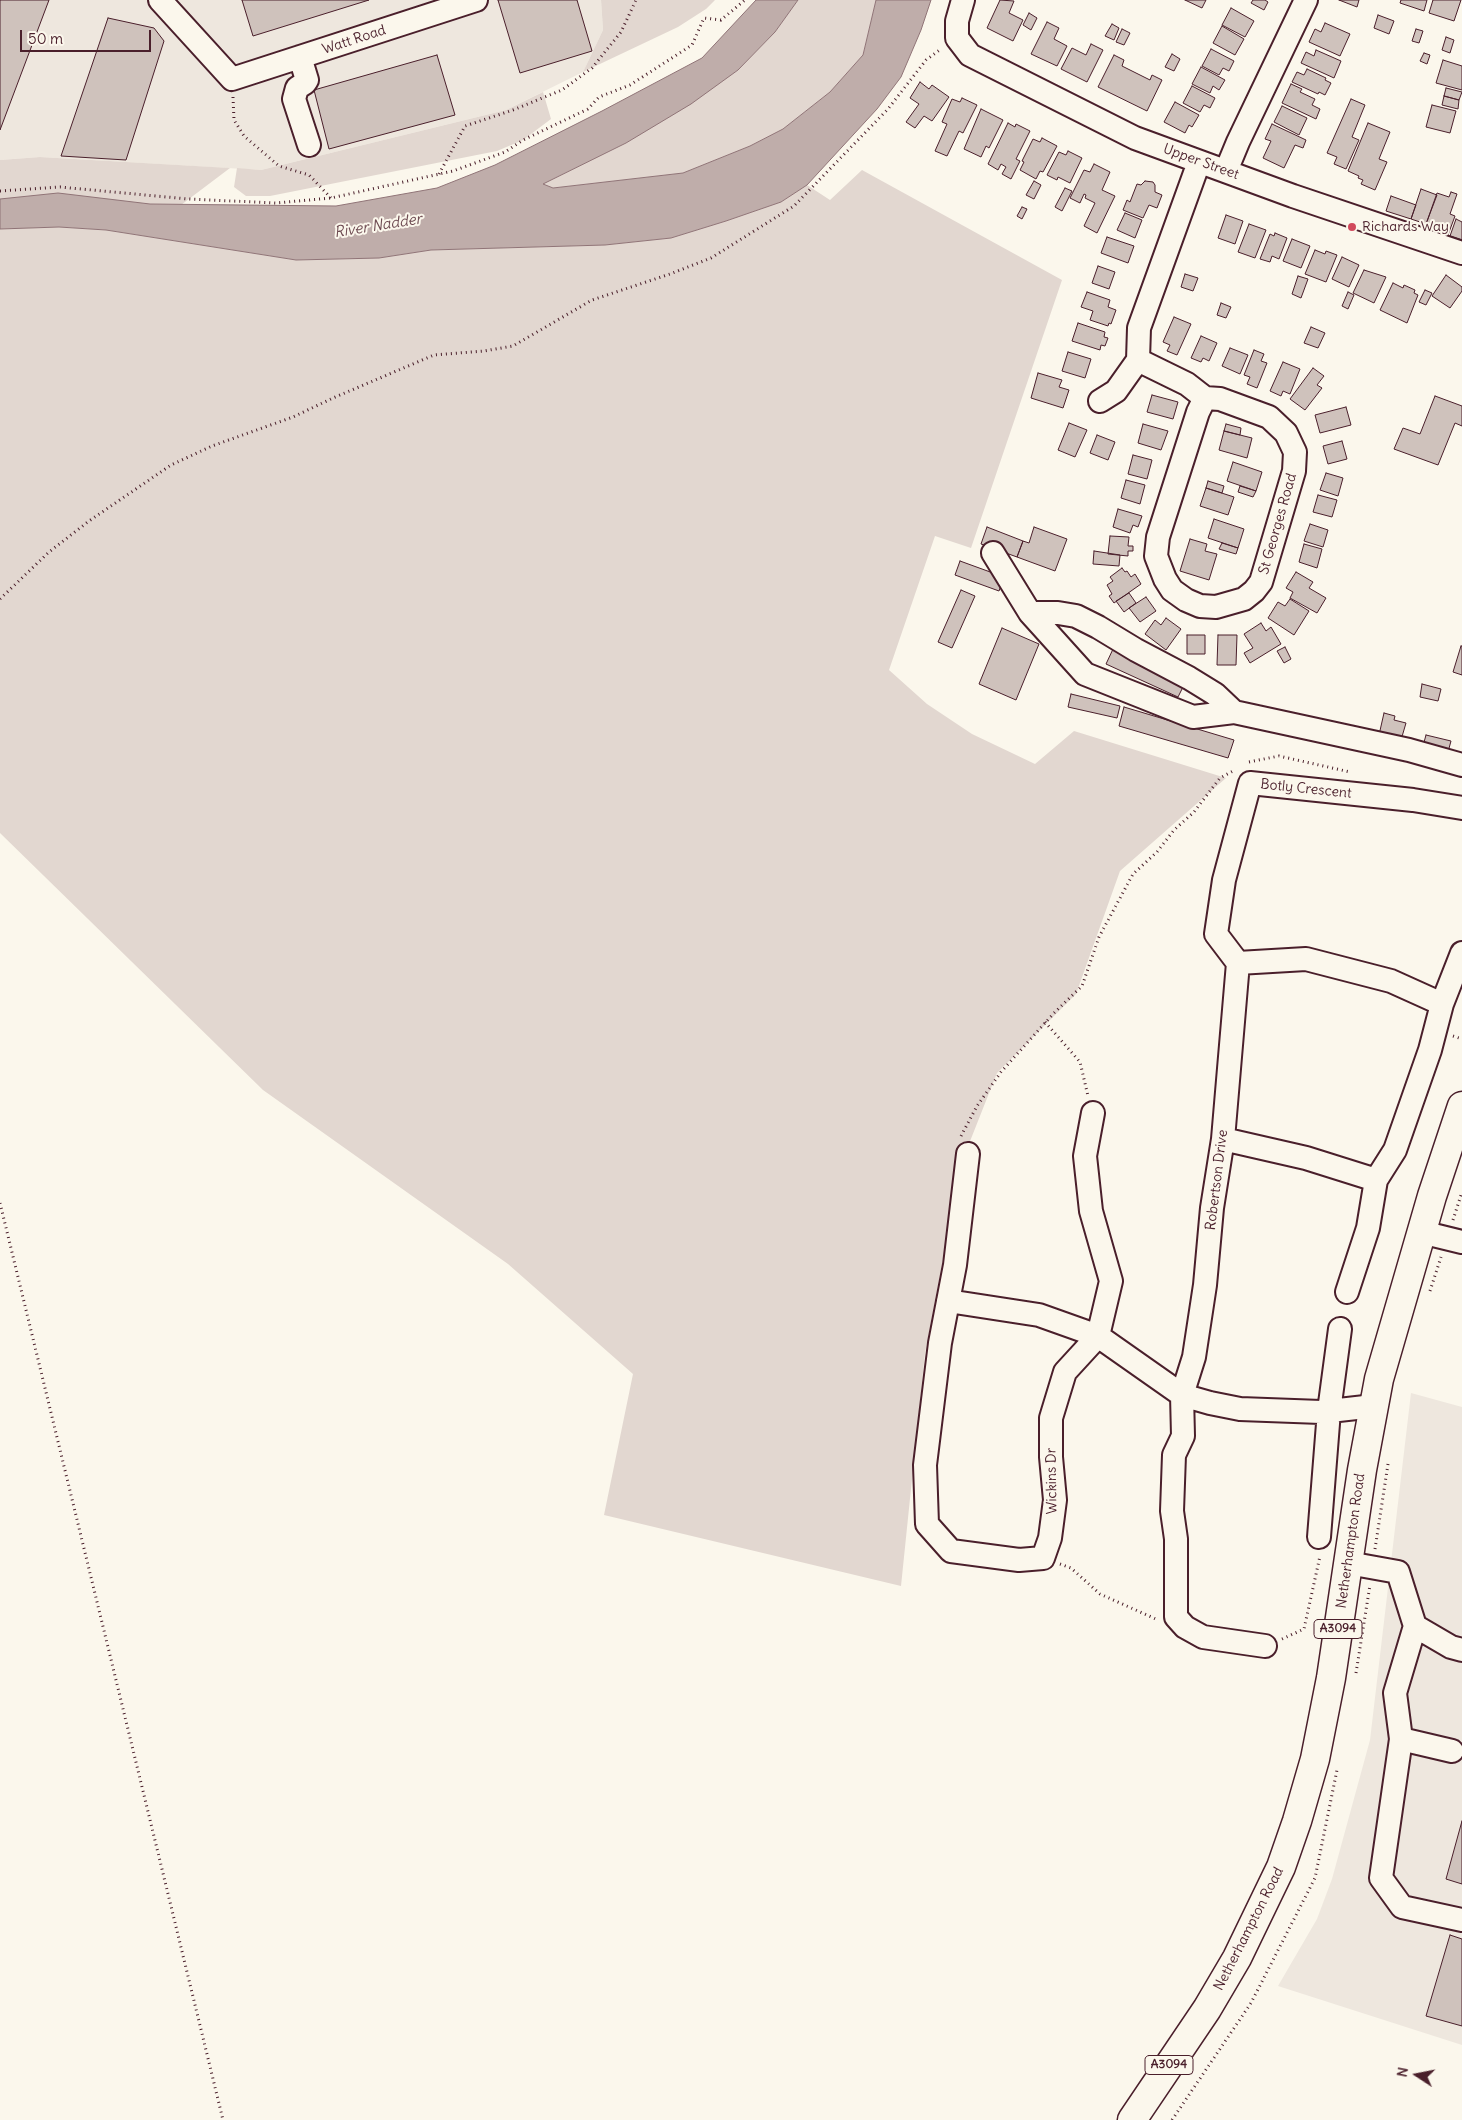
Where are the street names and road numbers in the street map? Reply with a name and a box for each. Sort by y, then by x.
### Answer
street label: Watt Road [320,22,388,58]
street label: Upper Street [1161,141,1241,183]
street label: St Georges Road [1256,471,1300,577]
street label: Botly Crescent [1260,776,1352,802]
street label: Robertson Drive [1202,1129,1232,1231]
street label: Wickins Dr [1043,1448,1061,1514]
street label: Netherhampton Road [1333,1472,1369,1610]
road number: A3094 [1314,1620,1362,1638]
street label: Netherhampton Road [1211,1864,1287,1994]
road number: A3094 [1145,2056,1193,2074]

